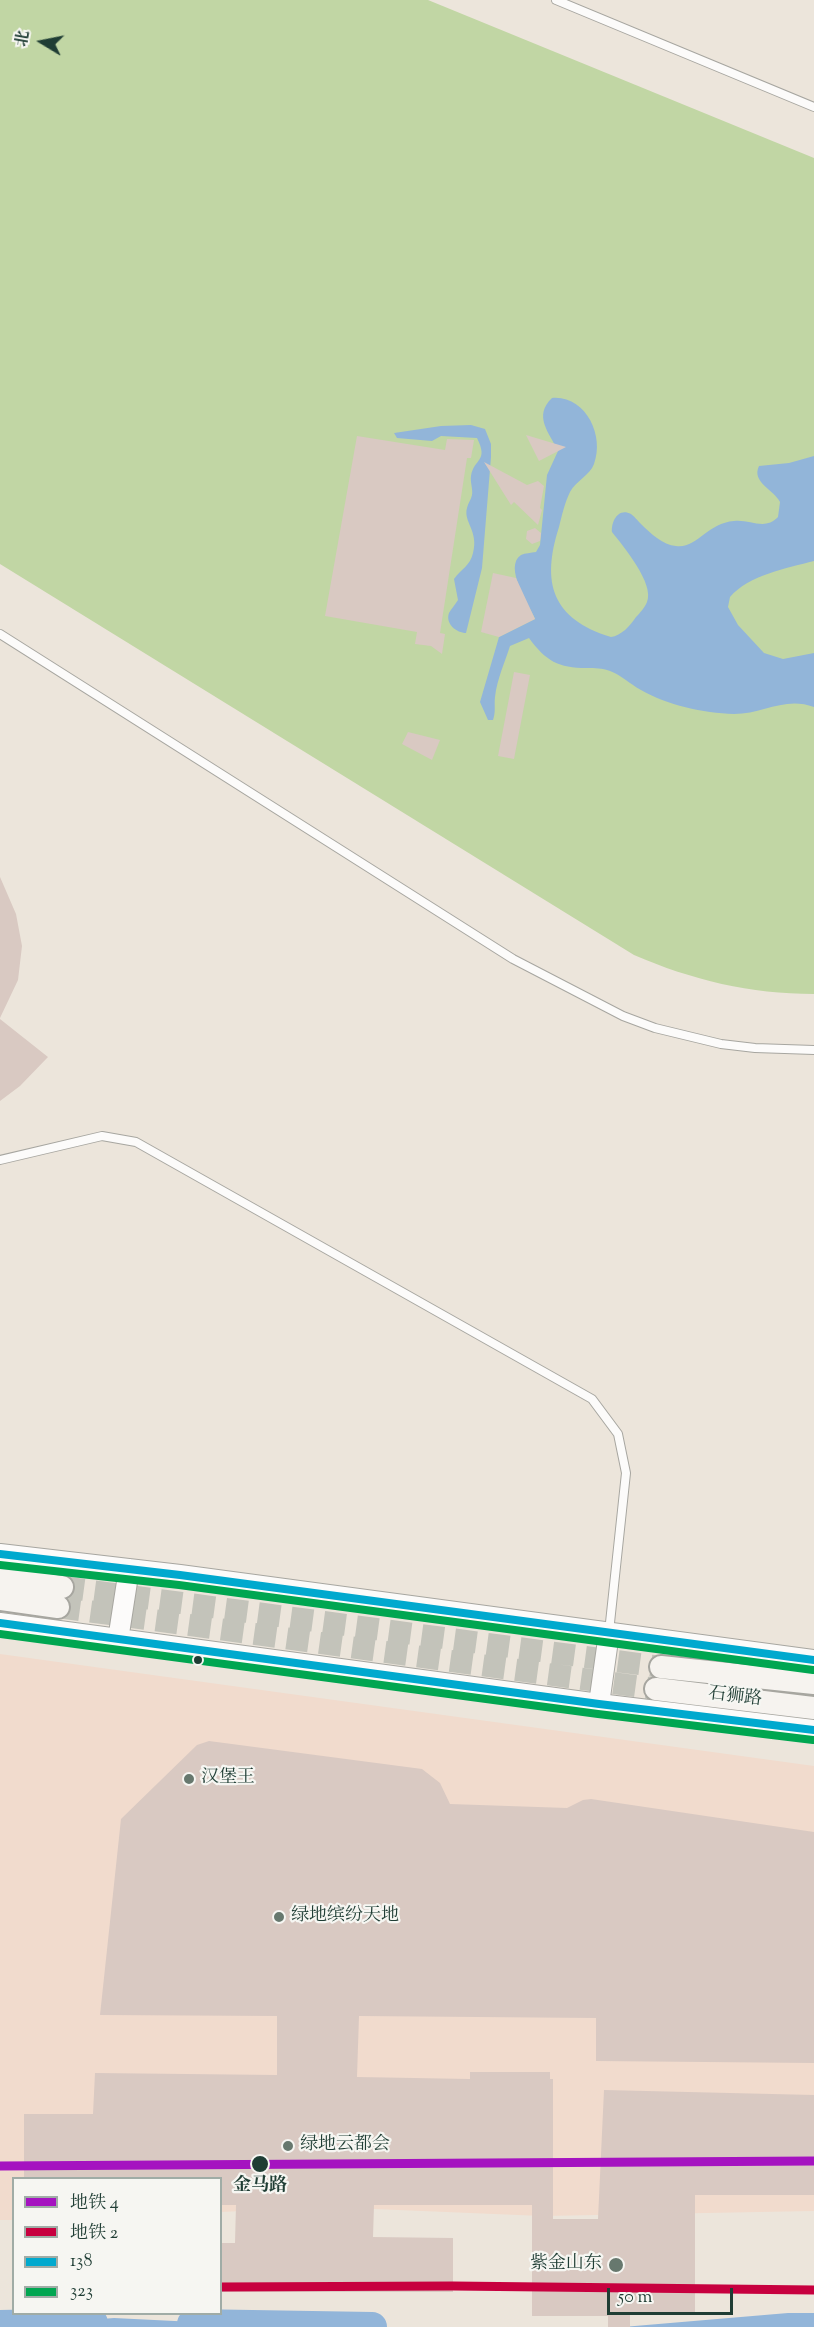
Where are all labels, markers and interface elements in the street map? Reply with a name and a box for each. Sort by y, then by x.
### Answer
north arrow [12,12,72,72]
text: 北 [11,29,36,49]
unlabelled marker [192,1654,204,1666]
street label: 石狮路 [707,1684,763,1712]
place label: 汉堡王 [201,1768,255,1790]
marker: 汉堡王 [182,1772,196,1786]
place label: 绿地缤纷天地 [291,1906,399,1928]
marker: 绿地缤纷天地 [272,1910,286,1924]
place label: 绿地云都会 [300,2135,390,2157]
marker: 绿地云都会 [281,2139,295,2153]
marker: 金马路 [250,2154,270,2174]
place label: 金马路 [233,2176,287,2198]
legend [12,2177,222,2315]
text: 地铁 4 [70,2191,119,2217]
text: 地铁 2 [70,2221,118,2247]
text: 138 [70,2249,92,2275]
place label: 紫金山东 [530,2254,602,2276]
marker: 紫金山东 [607,2256,625,2274]
scale bar [610,2276,736,2314]
text: 323 [70,2279,93,2305]
text: 50 m [618,2285,652,2311]

